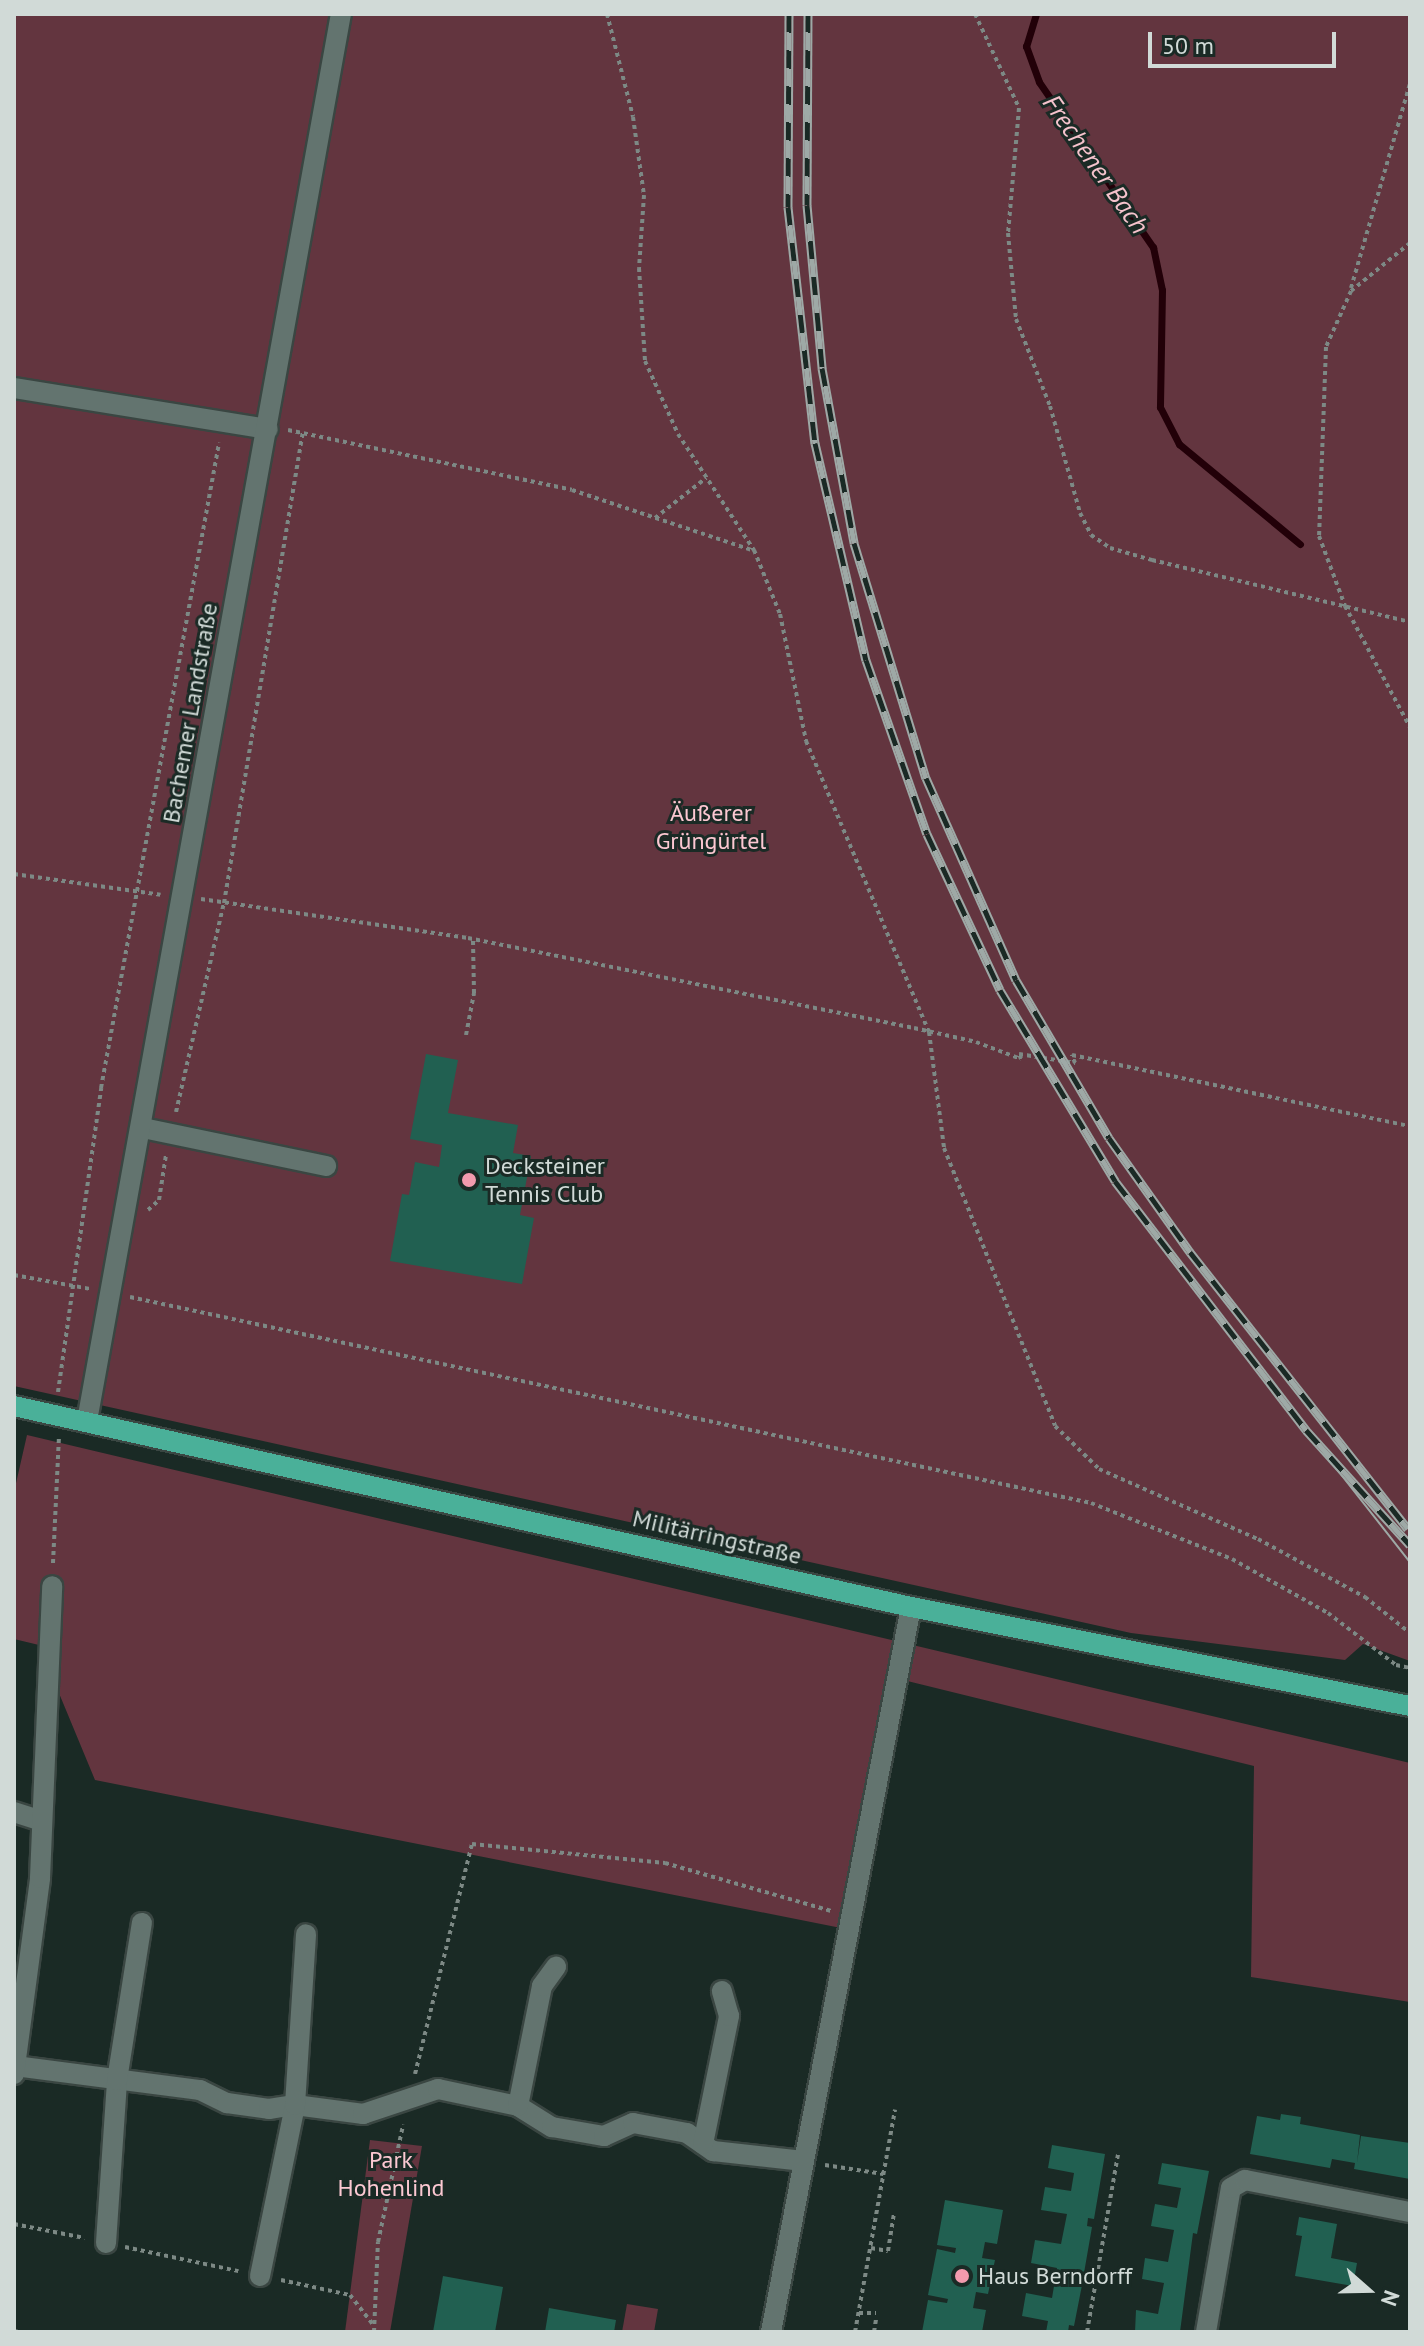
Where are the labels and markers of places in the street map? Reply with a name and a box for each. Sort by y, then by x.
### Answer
place label: Decksteiner Tennis Club [485,1152,605,1208]
marker: Decksteiner Tennis Club [460,1171,478,1189]
place label: Haus Berndorff [978,2262,1132,2290]
marker: Haus Berndorff [953,2267,971,2285]

